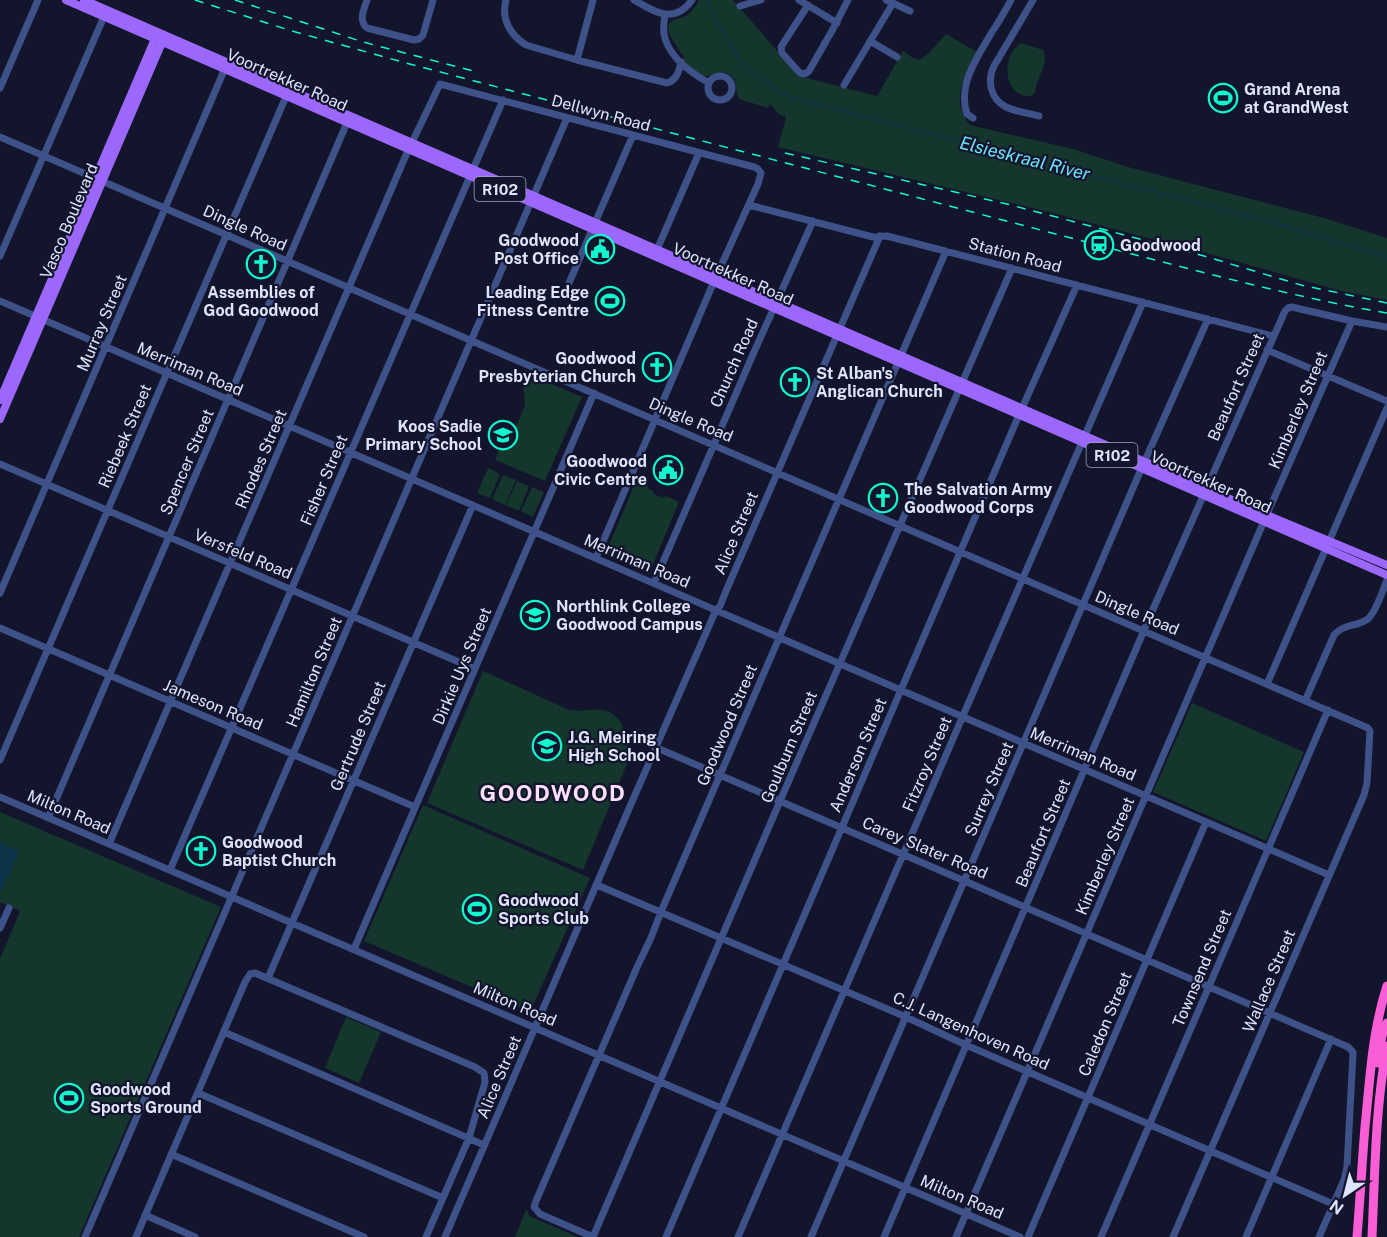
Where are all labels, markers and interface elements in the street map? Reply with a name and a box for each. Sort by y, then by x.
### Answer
street label: Voortrekker Road [224,45,350,115]
place label: Grand Arena at GrandWest [1244,80,1349,117]
sports icon: Grand Arena at GrandWest [1207,82,1239,114]
street label: Dellwyn Road [550,91,652,135]
water label: Elsieskraal River [958,132,1093,184]
street label: Vasco Boulevard [36,161,102,281]
road number: R102 [474,177,526,201]
street label: Dingle Road [200,201,290,255]
station icon: Goodwood [1083,229,1115,261]
place label: Goodwood Post Office [494,231,579,268]
public building icon: Goodwood Post Office [584,233,616,265]
street label: Station Road [967,233,1063,277]
place label: Goodwood [1120,236,1201,255]
street label: Voortrekker Road [670,239,796,309]
church icon: Assemblies of God Goodwood [245,248,277,280]
street label: Murray Street [73,272,131,374]
place label: Assemblies of God Goodwood [203,283,319,320]
place label: Leading Edge Fitness Centre [477,283,589,320]
sports icon: Leading Edge Fitness Centre [594,285,626,317]
street label: Church Road [706,316,762,410]
street label: Beaufort Street [1204,330,1268,444]
street label: Merriman Road [134,338,246,400]
street label: Kimberley Street [1265,348,1331,472]
place label: Goodwood Presbyterian Church [479,349,636,386]
church icon: Goodwood Presbyterian Church [641,351,673,383]
place label: St Alban's Anglican Church [816,364,943,401]
church icon: St Alban's Anglican Church [779,366,811,398]
street label: Riebeek Street [95,381,155,491]
street label: Dingle Road [646,394,736,446]
street label: Spencer Street [156,406,218,518]
street label: Rhodes Street [232,406,290,512]
place label: Koos Sadie Primary School [365,417,482,454]
school or university icon: Koos Sadie Primary School [487,419,519,451]
street label: Fisher Street [296,432,352,528]
road number: R102 [1086,443,1138,467]
street label: Voortrekker Road [1148,447,1274,517]
place label: Goodwood Civic Centre [554,452,647,489]
public building icon: Goodwood Civic Centre [652,454,684,486]
place label: The Salvation Army Goodwood Corps [904,480,1052,517]
church icon: The Salvation Army Goodwood Corps [867,482,899,514]
street label: Alice Street [710,489,762,577]
street label: Versfeld Road [191,525,295,583]
street label: Merriman Road [581,530,693,592]
street label: Dingle Road [1092,587,1182,639]
place label: Northlink College Goodwood Campus [556,597,703,634]
school or university icon: Northlink College Goodwood Campus [519,599,551,631]
street label: Dirkie Uys Street [429,605,495,727]
street label: Hamilton Street [282,614,346,730]
street label: Goodwood Street [693,661,761,789]
street label: Jameson Road [160,676,266,734]
street label: Gertrude Street [326,678,390,794]
street label: Goulburn Street [757,688,821,806]
street label: Anderson Street [825,695,891,815]
street label: Fitzroy Street [898,714,956,814]
street label: Merriman Road [1027,723,1139,785]
place label: J.G. Meiring High School [568,728,661,765]
school or university icon: J.G. Meiring High School [531,730,563,762]
street label: Surrey Street [961,739,1017,839]
street label: Beaufort Street [1012,776,1074,890]
district label: GOODWOOD [480,780,626,806]
street label: Milton Road [25,786,113,838]
street label: Kimberley Street [1072,794,1138,918]
street label: Carey Slater Road [859,813,991,883]
place label: Goodwood Baptist Church [222,833,336,870]
church icon: Goodwood Baptist Church [185,835,217,867]
place label: Goodwood Sports Club [498,891,589,928]
sports icon: Goodwood Sports Club [461,893,493,925]
street label: Townsend Street [1169,907,1235,1029]
street label: Wallace Street [1239,927,1299,1035]
street label: Caledon Street [1074,969,1136,1079]
street label: Milton Road [471,978,559,1030]
street label: C.J. Langenhoven Road [890,988,1052,1074]
street label: Alice Street [473,1033,525,1121]
place label: Goodwood Sports Ground [90,1080,202,1117]
sports icon: Goodwood Sports Ground [53,1082,85,1114]
north arrow [1315,1165,1375,1225]
street label: Milton Road [918,1171,1006,1223]
text: N [1326,1196,1347,1218]

